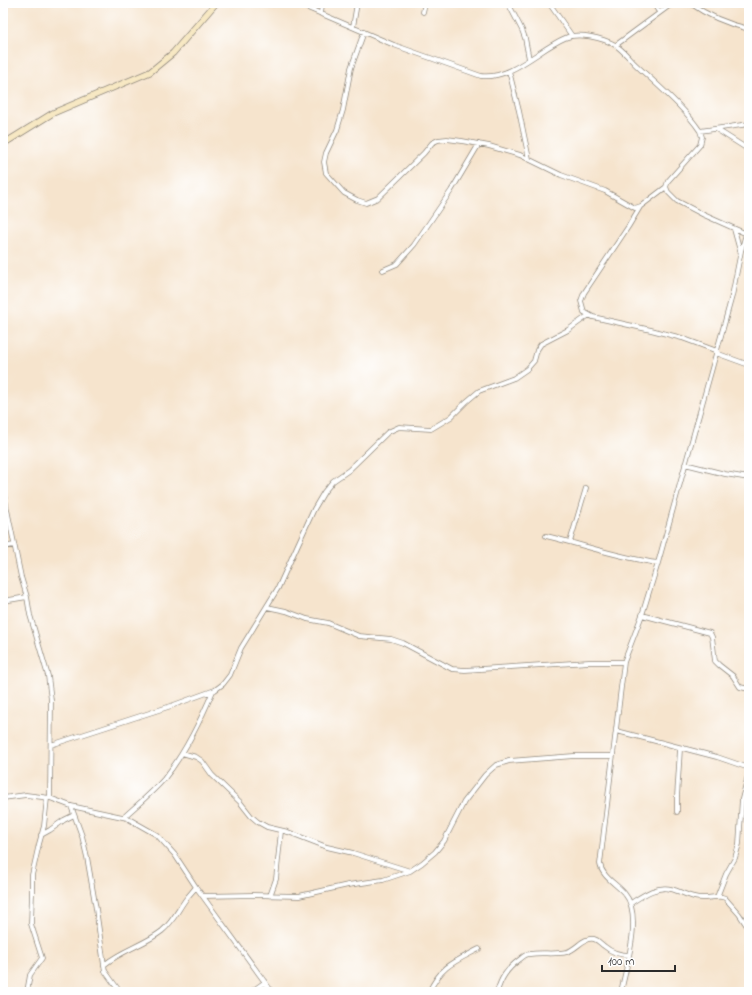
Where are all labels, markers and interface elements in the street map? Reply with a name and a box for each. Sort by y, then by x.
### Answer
scale bar [602,947,675,973]
text: 100 m [608,953,635,971]

